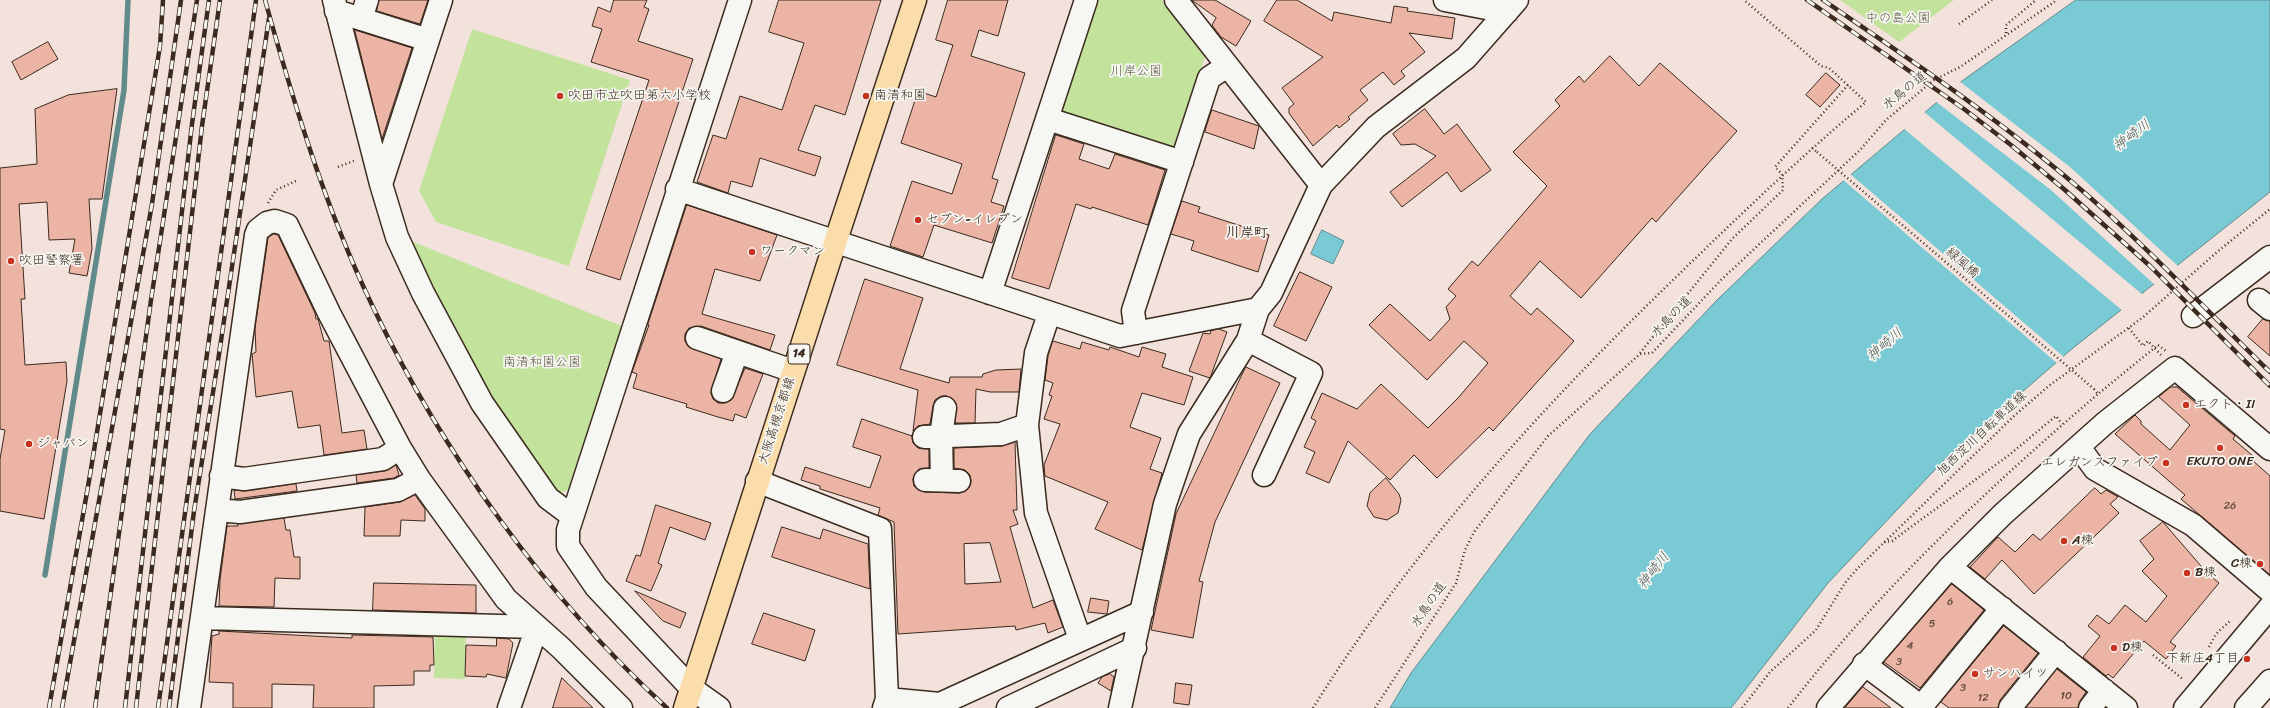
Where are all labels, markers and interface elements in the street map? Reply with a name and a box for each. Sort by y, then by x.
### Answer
park label: 中の島公園 [1866,11,1930,27]
park label: 川岸公園 [1110,64,1162,80]
street label: 水鳥の道 [1880,69,1930,113]
place label: 吹田市立吹田第六小学校 [568,88,711,104]
place label: 南清和園 [874,88,926,104]
marker: 吹田市立吹田第六小学校 [555,91,565,101]
marker: 南清和園 [861,91,871,101]
water label: 神崎川 [2110,117,2154,155]
place label: セブン-イレブン [926,212,1023,228]
marker: セブン-イレブン [913,215,923,225]
district label: 川岸町 [1226,225,1268,241]
place label: ワークマン [760,244,825,260]
street label: 緑風橋 [1942,244,1982,282]
marker: ワークマン [747,247,757,257]
place label: 吹田警察署 [19,253,84,269]
marker: 吹田警察署 [6,256,16,266]
street label: 水鳥の道 [1648,293,1696,341]
water label: 神崎川 [1864,325,1906,365]
road number: 14 [788,344,810,364]
park label: 南清和園公園 [503,355,581,371]
street label: 大阪高槻京都線 [756,375,798,467]
street label: 旭西淀川自転車道線 [1934,388,2030,480]
place label: エクト・II [2194,397,2255,413]
marker: エクト・II [2181,400,2191,410]
place label: ジャパン [37,436,89,452]
marker: ジャパン [24,439,34,449]
marker: EKUTO ONE [2215,443,2225,453]
place label: EKUTO ONE [2187,454,2253,470]
place label: エレガンスファイブ [2041,455,2158,471]
marker: エレガンスファイブ [2161,458,2171,468]
house number: 26 [2224,499,2236,513]
place label: A棟 [2072,533,2094,549]
marker: A棟 [2059,536,2069,546]
water label: 神崎川 [1634,549,1674,593]
place label: C棟 [2231,556,2252,572]
marker: C棟 [2255,559,2265,569]
place label: B棟 [2195,565,2216,581]
marker: B棟 [2182,568,2192,578]
street label: 水鳥の道 [1408,579,1450,631]
house number: 6 [1947,595,1953,609]
house number: 5 [1929,617,1935,631]
house number: 4 [1907,639,1913,653]
place label: D棟 [2122,640,2143,656]
marker: D棟 [2109,643,2119,653]
place label: 下新庄4丁目 [2166,651,2239,667]
marker: 下新庄4丁目 [2242,654,2252,664]
house number: 3 [1896,655,1902,669]
place label: サンハイツ [1983,666,2048,682]
marker: サンハイツ [1970,669,1980,679]
house number: 3 [1960,681,1966,695]
house number: 10 [2060,689,2072,703]
house number: 12 [1977,691,1989,705]

